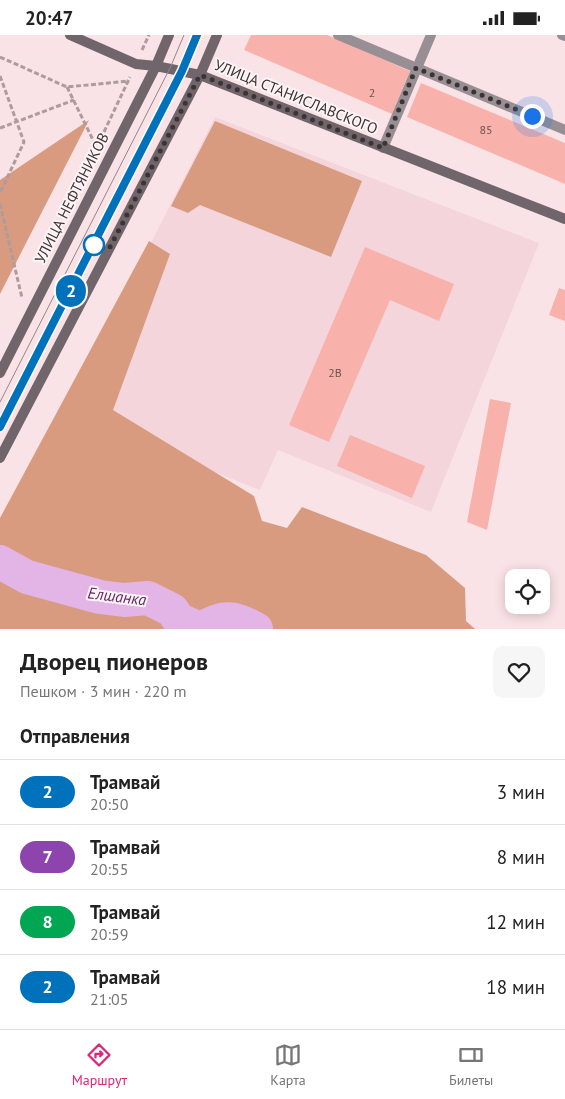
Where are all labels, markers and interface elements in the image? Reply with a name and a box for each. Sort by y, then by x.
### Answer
text: 20:47 [25,6,73,30]
street label: УЛИЦА СТАНИСЛАВСКОГО [212,55,381,138]
house number: 2 [369,85,375,100]
your location [520,104,545,129]
house number: 85 [479,122,493,137]
street label: УЛИЦА НЕФТЯНИКОВ [30,129,113,266]
unlabelled marker [83,234,105,256]
line badge: 2 [55,275,87,307]
text: 2 [66,279,76,302]
house number: 2В [328,365,342,380]
map controls [505,569,550,614]
button: locate [505,569,550,614]
water label: Елшанка [87,582,148,610]
text: Дворец пионеров [20,646,208,677]
button: heart [493,646,545,698]
text: Пешком · 3 мин · 220 m [20,681,187,701]
text: Отправления [20,724,130,748]
text: Трамвай [90,770,160,794]
text: 2 [42,780,53,803]
text: 3 мин [497,780,545,804]
text: 20:50 [90,794,128,814]
text: Трамвай [90,835,160,859]
text: 7 [42,845,53,868]
text: 8 мин [497,845,545,869]
text: 20:55 [90,859,128,879]
text: Трамвай [90,900,160,924]
text: 8 [42,910,53,933]
text: 12 мин [486,910,545,934]
text: 20:59 [90,924,128,944]
text: Трамвай [90,965,160,989]
text: 2 [42,975,53,998]
text: 18 мин [486,975,545,999]
text: 21:05 [90,989,128,1009]
tab: Маршрут [72,1041,127,1089]
tab: Карта [270,1041,306,1089]
tab: Билеты [449,1041,493,1089]

